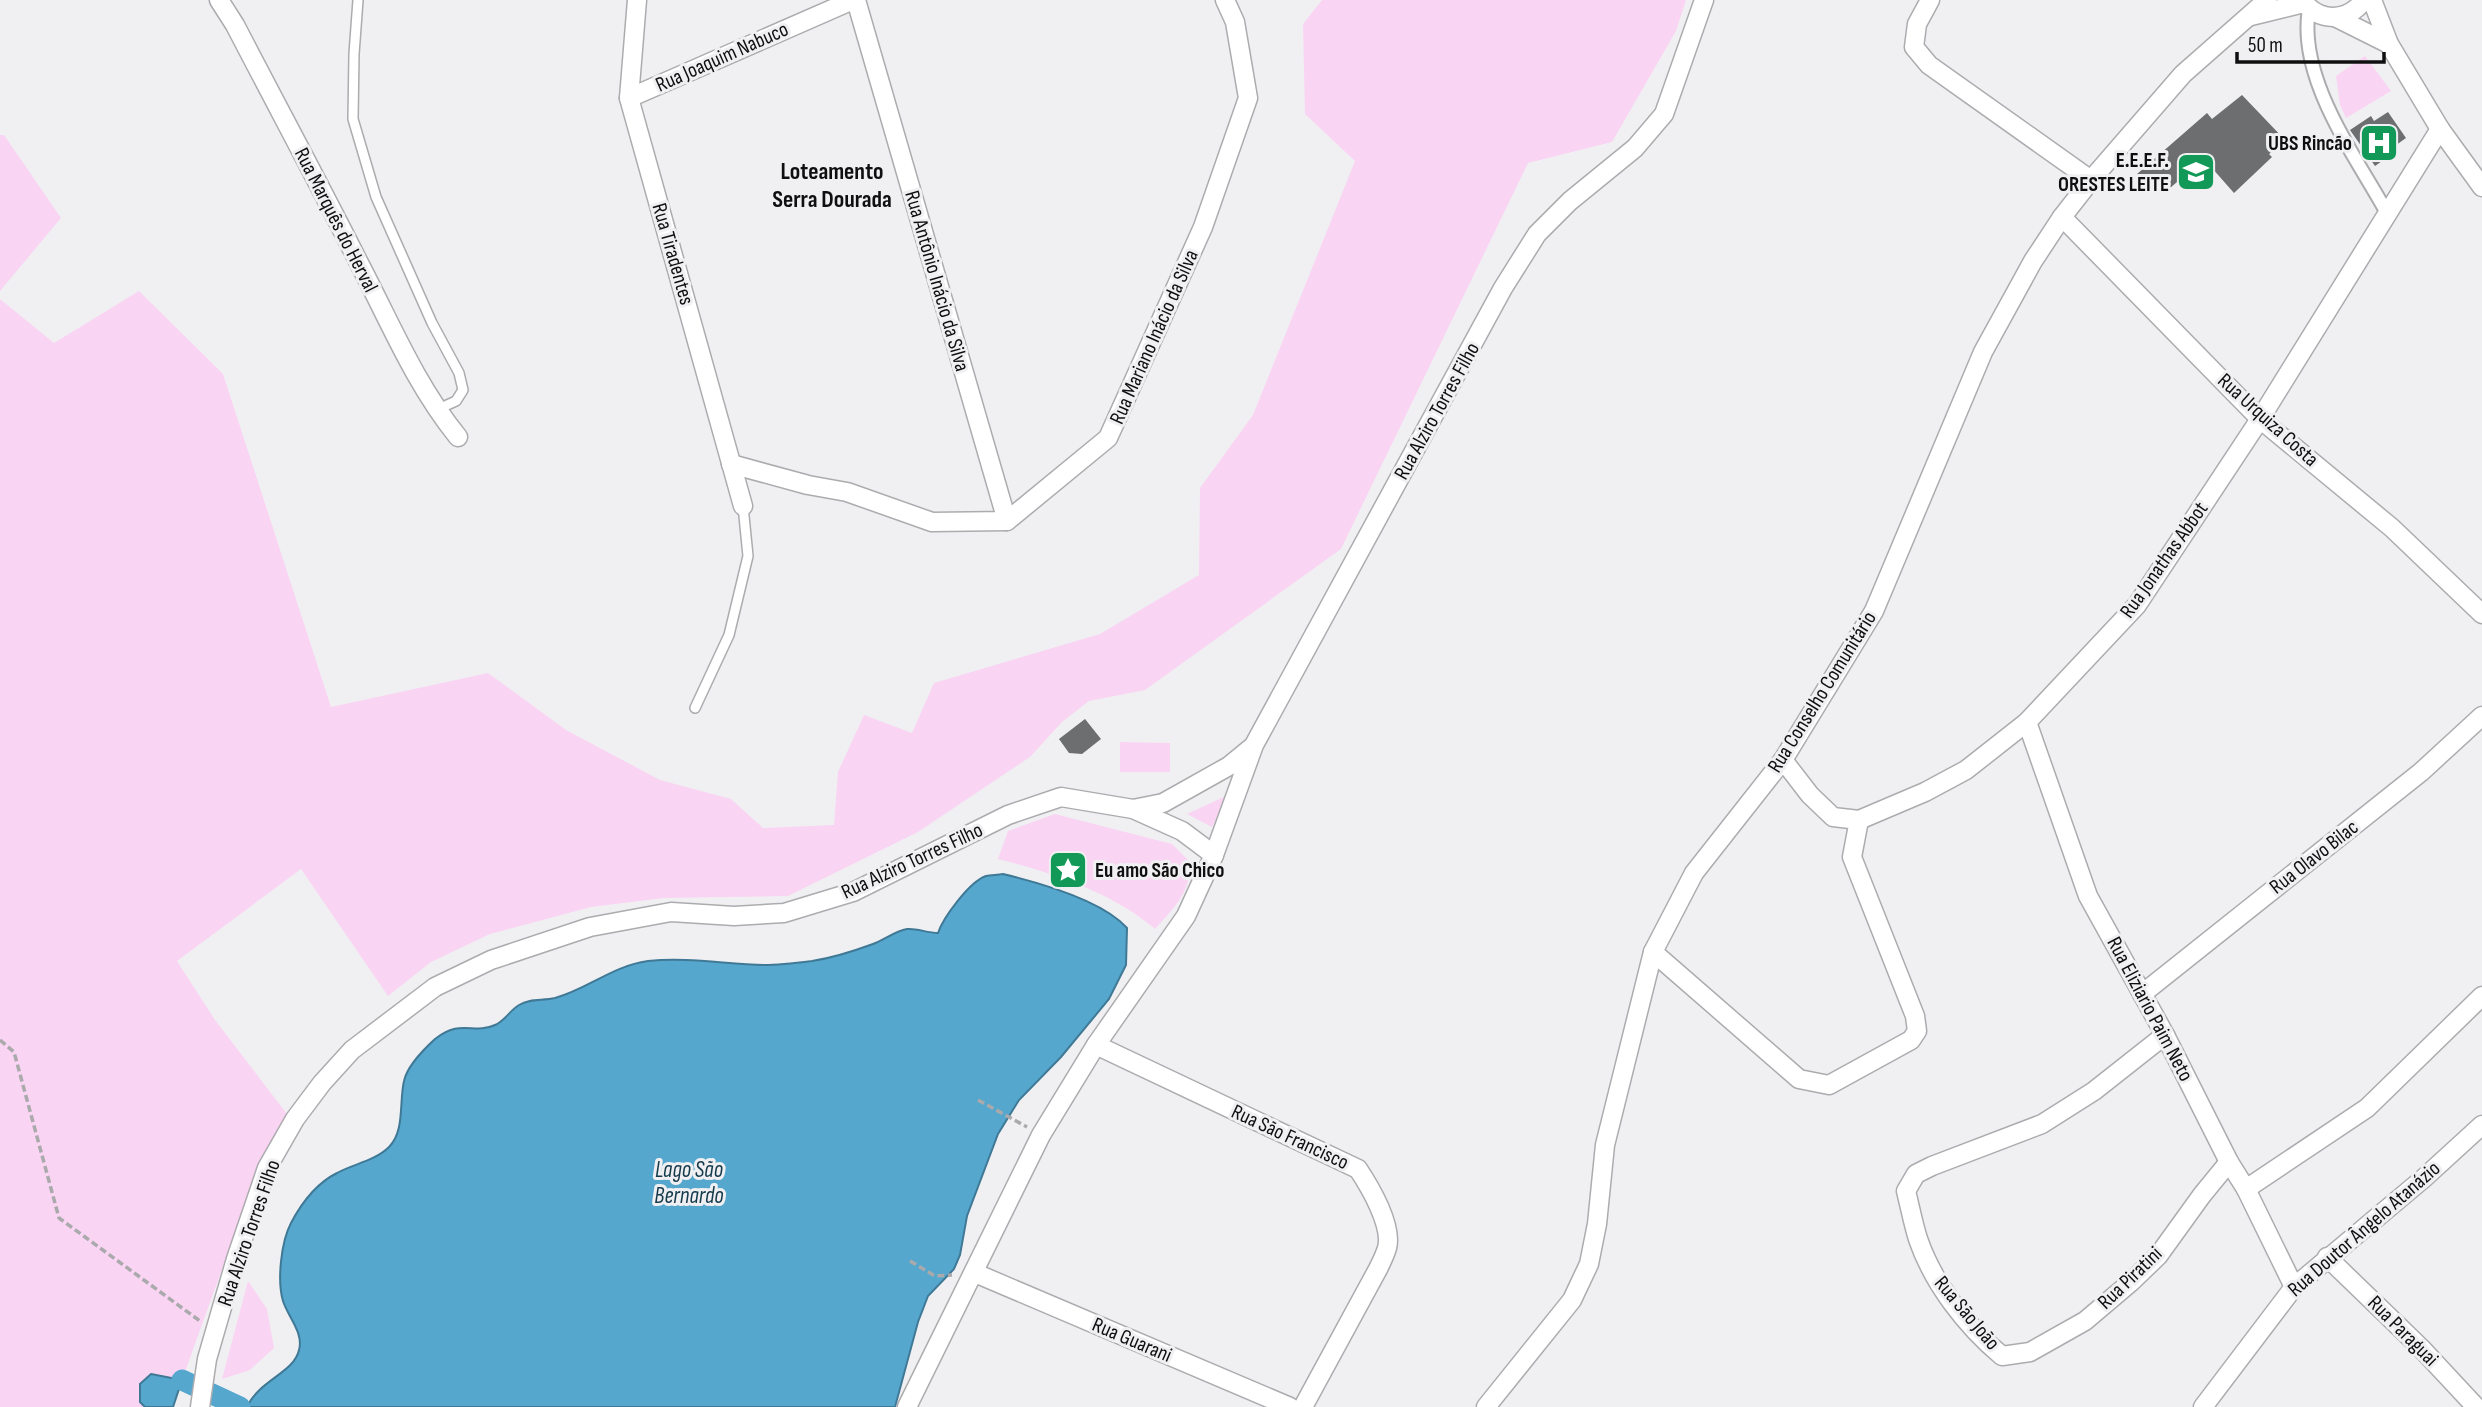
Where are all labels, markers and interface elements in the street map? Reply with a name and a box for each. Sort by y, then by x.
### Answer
street label: Rua Joaquim Nabuco [652,17,792,97]
scale bar [2237,21,2384,65]
text: 50 m [2248,33,2283,58]
hospital icon: UBS Rincão [2358,122,2400,164]
place label: UBS Rincão [2268,131,2352,156]
street label: Rua Marquês do Herval [289,144,383,296]
place label: E.E.E.F. ORESTES LEITE [2058,148,2169,197]
school or university icon: E.E.E.F. ORESTES LEITE [2175,151,2217,193]
district label: Loteamento Serra Dourada [772,157,892,214]
street label: Rua Antônio Inácio da Silva [899,188,975,374]
street label: Rua Tiradentes [647,200,699,308]
street label: Rua Mariano Inácio da Silva [1104,246,1204,428]
street label: Rua Alziro Torres Filho [1389,338,1485,484]
street label: Rua Urquiza Costa [2212,368,2324,472]
street label: Rua Jonathas Abbot [2115,497,2213,623]
street label: Rua Conselho Comunitário [1762,607,1882,777]
street label: Rua Olavo Bilac [2265,815,2363,899]
street label: Rua Alziro Torres Filho [837,817,987,905]
place icon: Eu amo São Chico [1047,849,1089,891]
place label: Eu amo São Chico [1095,858,1224,883]
street label: Rua Eliziario Paim Neto [2101,933,2199,1085]
street label: Rua São Francisco [1227,1099,1353,1175]
water label: Lago São Bernardo [654,1156,724,1210]
street label: Rua Doutor Ângelo Atanázio [2283,1156,2445,1302]
street label: Rua Alziro Torres Filho [212,1157,286,1309]
street label: Rua Piratini [2093,1241,2167,1315]
street label: Rua São João [1929,1271,2005,1355]
street label: Rua Paraguai [2363,1291,2443,1371]
street label: Rua Guarani [1088,1312,1176,1368]

